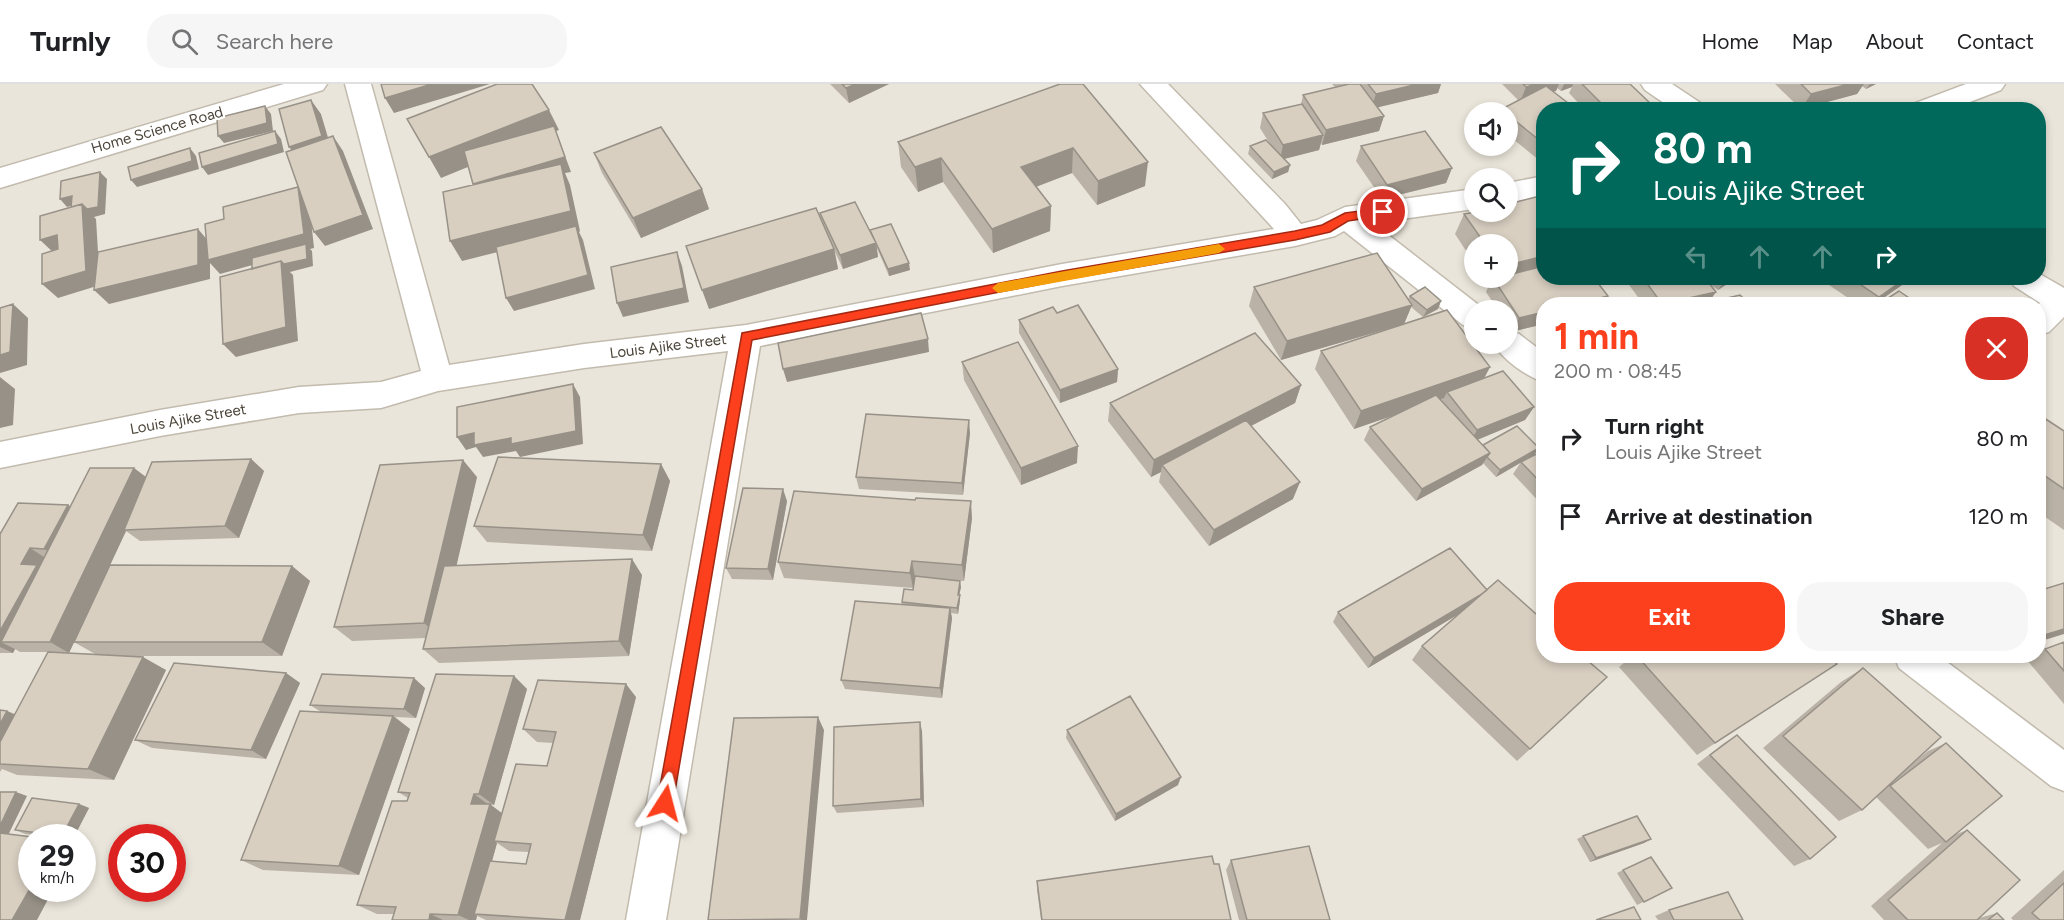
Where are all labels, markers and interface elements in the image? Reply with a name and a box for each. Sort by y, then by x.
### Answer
search box [147,14,567,68]
text: Turnly [30,24,111,58]
icon: search [168,25,201,58]
text: Search here [216,28,333,55]
text: Home [1702,29,1759,54]
text: Map [1792,29,1833,54]
text: About [1866,29,1924,54]
text: Contact [1957,29,2034,54]
map controls [1464,102,1518,354]
button: sound [1464,102,1518,156]
street label: Home Science Road [89,103,225,157]
text: 80 m [1653,123,1753,174]
icon: right [1554,126,1632,204]
button: search [1464,168,1518,222]
text: Louis Ajike Street [1653,174,1865,207]
pin [1357,186,1408,237]
icon: arrive [1366,195,1399,228]
button: + [1464,234,1518,288]
icon: left [1680,240,1713,273]
icon: ahead [1743,240,1776,273]
icon: ahead [1806,240,1839,273]
icon: right [1869,240,1902,273]
button: − [1464,300,1518,354]
text: 1 min [1554,315,1639,358]
button: close [1965,317,2028,380]
street label: Louis Ajike Street [608,330,728,362]
text: 200 m · 08:45 [1554,359,1682,383]
street label: Louis Ajike Street [128,400,248,438]
text: Turn right [1605,413,1704,440]
icon: right [1554,422,1587,455]
text: 80 m [1976,425,2028,452]
text: Louis Ajike Street [1605,440,1762,464]
icon: arrive [1554,500,1587,533]
text: Arrive at destination [1605,503,1813,530]
text: 120 m [1968,503,2028,530]
button: Exit [1554,582,1785,651]
button: Share [1797,582,2028,651]
position arrow [633,771,697,835]
speed limit sign: 30 [108,824,186,902]
text: 29 [40,837,74,874]
text: km/h [40,869,74,887]

